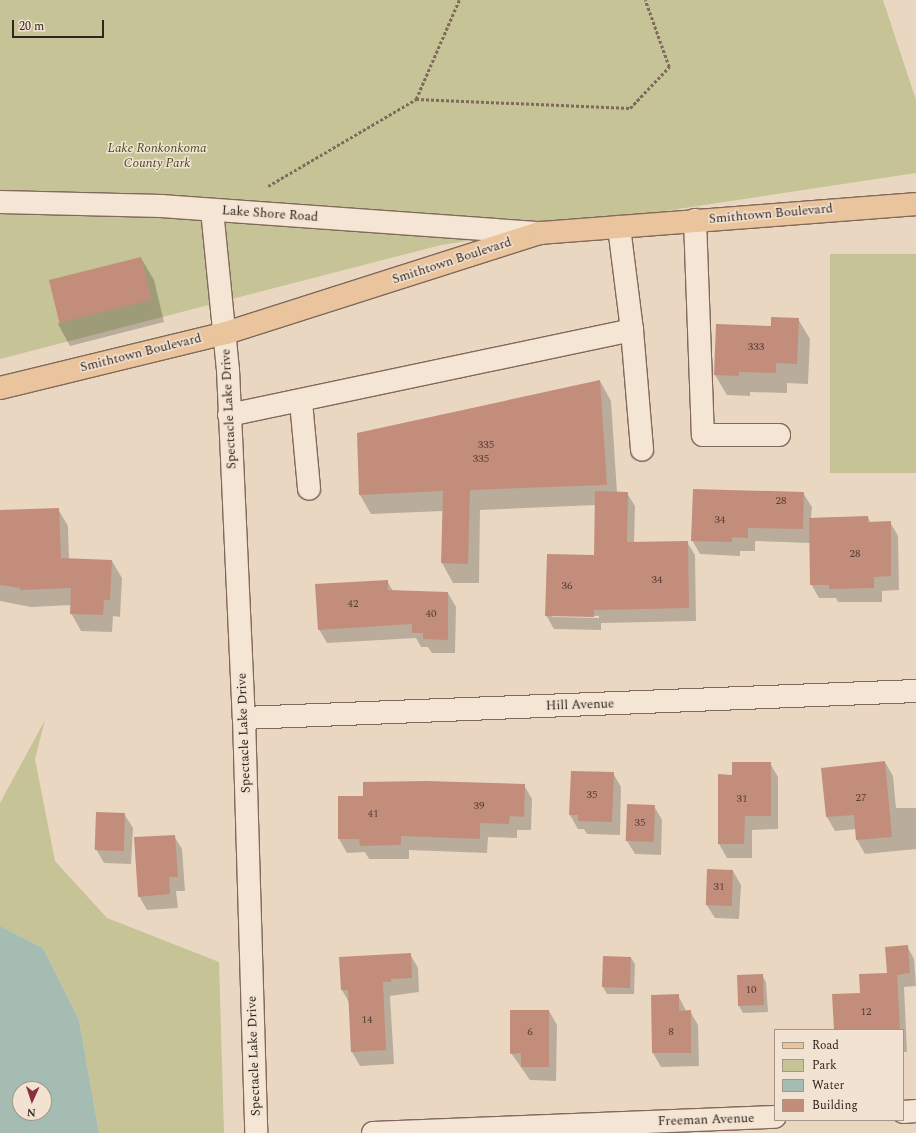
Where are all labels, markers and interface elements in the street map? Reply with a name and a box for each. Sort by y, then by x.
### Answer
scale bar [14,12,106,38]
text: 20 m [19,17,44,36]
park label: Lake Ronkonkoma County Park [107,141,207,172]
street label: Smithtown Boulevard [708,201,834,227]
street label: Lake Shore Road [221,203,319,225]
street label: Smithtown Boulevard [390,234,514,288]
street label: Smithtown Boulevard [79,330,203,376]
house number: 333 [748,340,764,354]
street label: Spectacle Lake Drive [218,349,240,469]
house number: 335 [478,438,494,452]
house number: 335 [473,452,489,466]
house number: 28 [776,494,786,508]
house number: 34 [715,513,725,527]
house number: 28 [850,547,860,561]
house number: 34 [652,573,662,587]
house number: 36 [562,579,572,593]
house number: 42 [348,597,358,611]
house number: 40 [426,607,436,621]
street label: Spectacle Lake Drive [234,673,254,793]
street label: Hill Avenue [546,696,614,714]
house number: 35 [587,788,597,802]
house number: 27 [856,791,866,805]
house number: 31 [737,792,747,806]
house number: 39 [474,799,484,813]
house number: 41 [368,807,378,821]
house number: 35 [635,816,645,830]
house number: 31 [714,880,724,894]
house number: 10 [746,983,756,997]
street label: Spectacle Lake Drive [244,996,264,1116]
house number: 12 [861,1005,871,1019]
house number: 14 [362,1013,372,1027]
house number: 6 [527,1025,533,1039]
house number: 8 [668,1025,674,1039]
legend [774,1029,904,1121]
text: Road [812,1036,839,1055]
text: Park [812,1056,837,1075]
text: Water [812,1076,844,1095]
north arrow [12,1081,52,1121]
text: Building [812,1096,858,1115]
text: N [26,1104,36,1121]
street label: Freeman Avenue [657,1111,755,1129]

